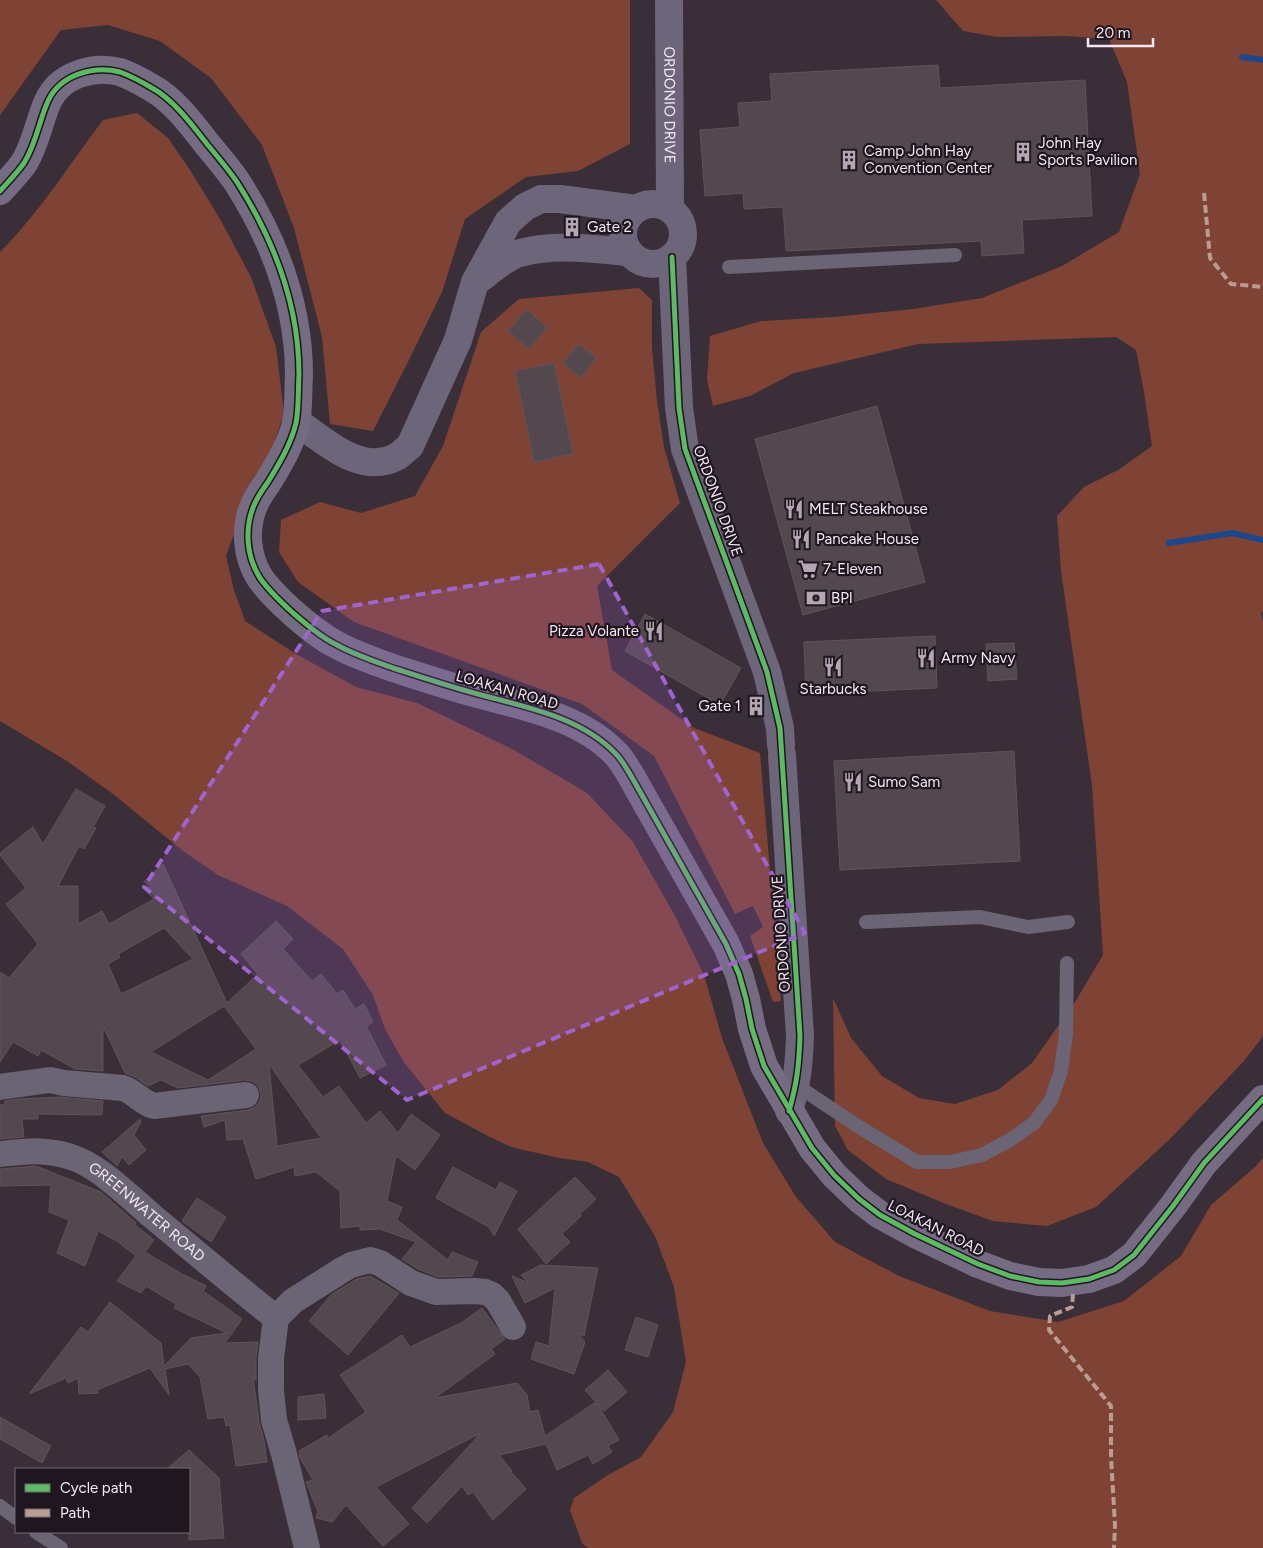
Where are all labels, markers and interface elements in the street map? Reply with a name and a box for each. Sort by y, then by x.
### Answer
scale bar [1088,15,1153,47]
text: 20 m [1096,24,1130,42]
street label: ORDONIO DRIVE [660,46,679,164]
place label: John Hay Sports Pavilion [1038,134,1137,169]
building icon: John Hay Sports Pavilion [1012,141,1034,163]
place label: Camp John Hay Convention Center [864,142,992,177]
building icon: Camp John Hay Convention Center [838,149,860,171]
building icon: Gate 2 [561,216,583,238]
place label: Gate 2 [587,218,632,236]
street label: ORDONIO DRIVE [690,443,746,559]
restaurant icon: MELT Steakhouse [783,498,805,520]
place label: MELT Steakhouse [809,500,928,518]
restaurant icon: Pancake House [790,528,812,550]
place label: Pancake House [816,530,919,548]
supermarket icon: 7-Eleven [797,558,819,580]
place label: 7-Eleven [823,560,882,578]
bank icon: BPI [805,587,827,609]
place label: BPI [831,589,853,607]
restaurant icon: Pizza Volante [643,620,665,642]
place label: Pizza Volante [549,622,639,640]
restaurant icon: Army Navy [915,647,937,669]
place label: Army Navy [941,649,1015,667]
restaurant icon: Starbucks [822,656,844,678]
street label: LOAKAN ROAD [454,667,560,713]
place label: Starbucks [799,680,867,698]
building icon: Gate 1 [745,695,767,717]
place label: Gate 1 [698,697,741,715]
restaurant icon: Sumo Sam [842,771,864,793]
place label: Sumo Sam [868,773,940,791]
street label: ORDONIO DRIVE [768,875,794,993]
street label: GREENWATER ROAD [85,1158,209,1265]
street label: LOAKAN ROAD [885,1196,987,1260]
legend [15,1468,190,1533]
text: Cycle path [60,1479,132,1497]
text: Path [60,1504,90,1522]

